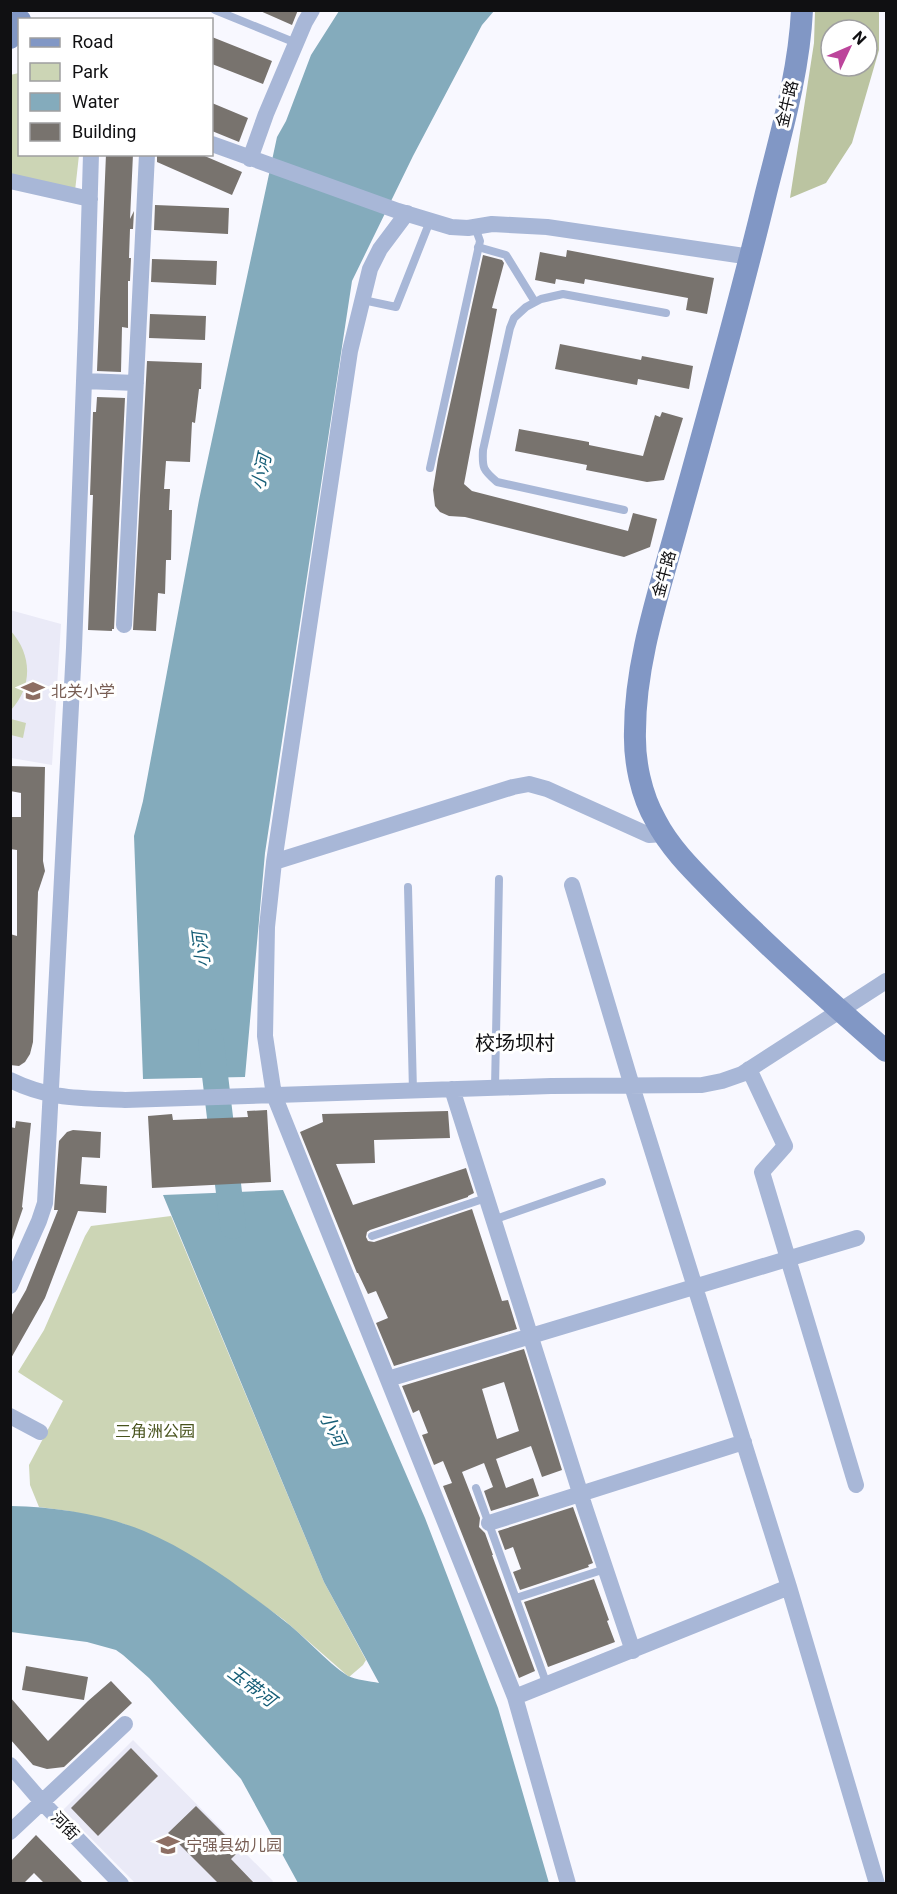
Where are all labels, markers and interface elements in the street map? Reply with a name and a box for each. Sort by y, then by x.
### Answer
legend [18,18,213,156]
north arrow [819,18,879,78]
text: N [849,27,870,49]
text: Road [72,31,113,52]
text: Park [72,61,109,82]
street label: 金牛路 [772,78,802,130]
text: Water [72,91,119,112]
text: Building [72,121,136,142]
water label: 小河 [247,449,276,492]
street label: 金牛路 [649,548,679,600]
school or university icon: 北关小学 [20,678,46,704]
place label: 北关小学 [51,682,115,701]
water label: 小河 [188,928,214,969]
district label: 校场坝村 [475,1031,555,1055]
water label: 小河 [316,1408,352,1452]
park label: 三角洲公园 [115,1422,195,1441]
water label: 玉带河 [224,1661,282,1712]
street label: 河街 [47,1808,83,1844]
school or university icon: 宁强县幼儿园 [155,1832,181,1858]
place label: 宁强县幼儿园 [186,1836,282,1855]

